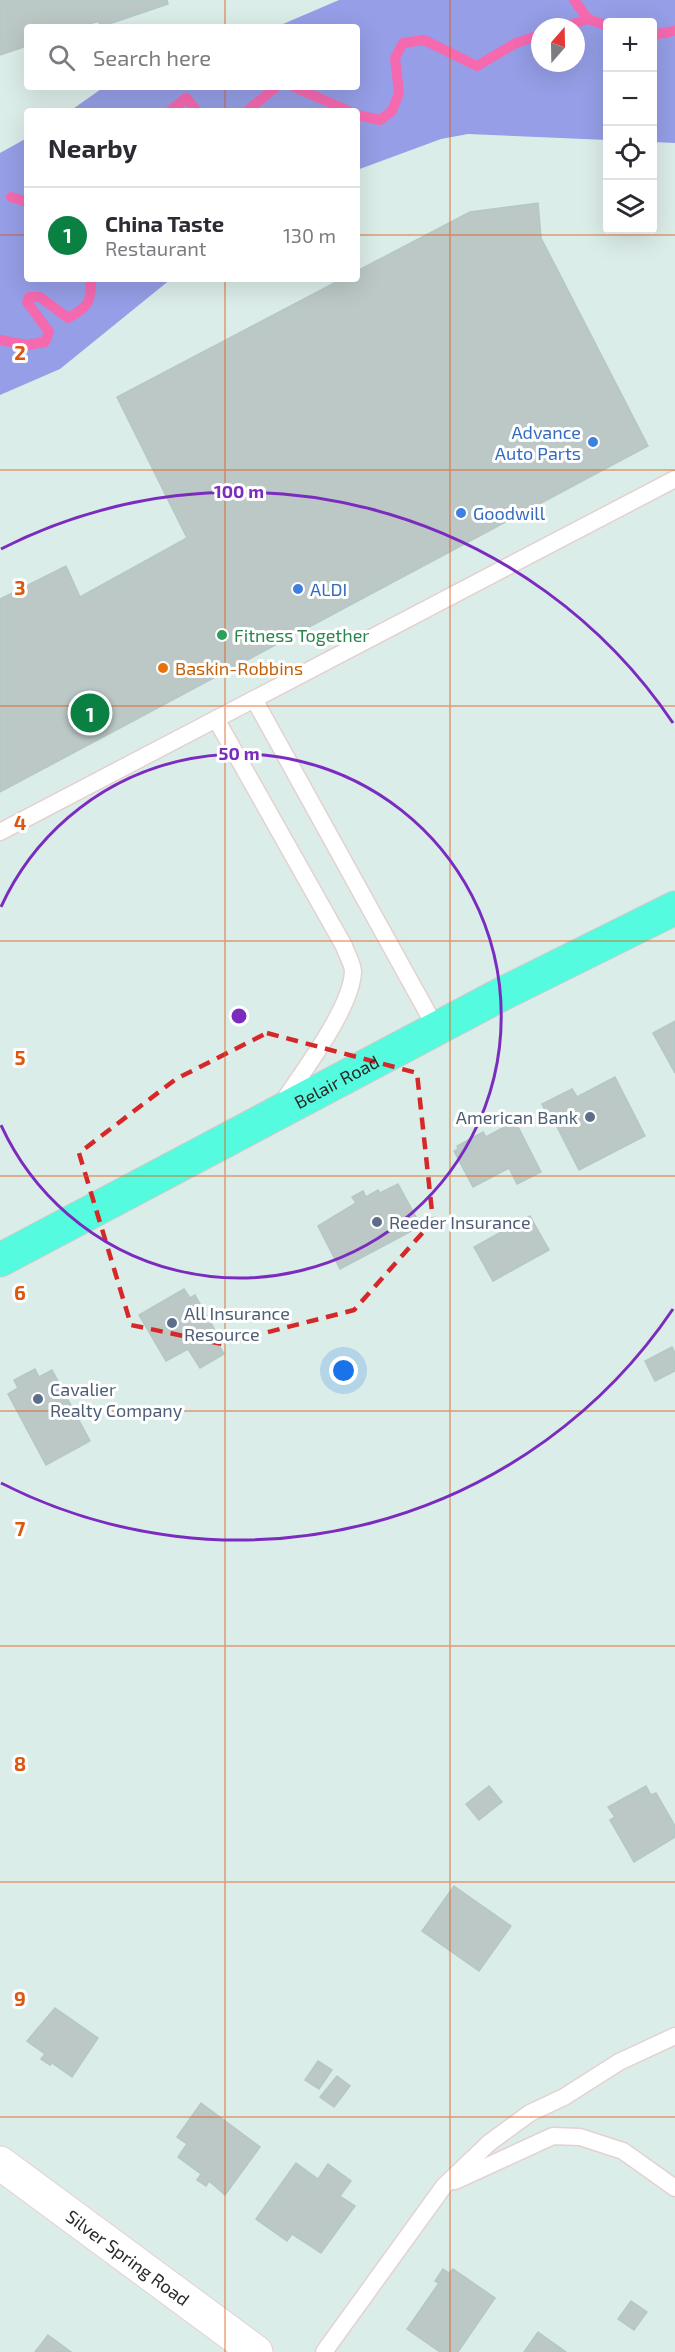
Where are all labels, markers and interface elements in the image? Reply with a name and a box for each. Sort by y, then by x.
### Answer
north arrow [531,18,585,72]
map controls [603,18,657,234]
button: + [603,18,657,72]
search box [24,24,360,90]
icon: search [45,41,78,74]
text: Search here [93,44,211,70]
button: − [603,72,657,126]
button: locate [603,126,657,180]
text: Nearby [48,132,137,163]
button: layers [603,180,657,234]
text: China Taste [105,210,224,236]
text: 1 [63,223,72,247]
text: 130 m [283,223,336,247]
text: Restaurant [105,236,206,260]
text: 2 [14,340,26,364]
place label: Advance Auto Parts [495,421,581,464]
marker: Advance Auto Parts [586,435,600,449]
text: 100 m [214,480,264,502]
place label: Goodwill [473,502,546,524]
marker: Goodwill [454,506,468,520]
text: 3 [14,575,26,599]
place label: ALDI [310,578,347,600]
marker: ALDI [291,582,305,596]
place label: Fitness Together [234,624,370,646]
marker: Fitness Together [215,628,229,642]
place label: Baskin-Robbins [175,657,303,679]
marker: Baskin-Robbins [156,661,170,675]
pin: 1 [70,690,110,736]
text: 50 m [218,742,260,764]
text: 4 [14,810,27,834]
centre of rings [229,1006,249,1026]
text: 5 [14,1045,26,1069]
street label: Belair Road [290,1050,383,1113]
place label: American Bank [456,1106,578,1128]
marker: American Bank [583,1110,597,1124]
place label: Reeder Insurance [389,1211,531,1233]
marker: Reeder Insurance [370,1215,384,1229]
text: 6 [14,1280,26,1304]
place label: All Insurance Resource [184,1302,290,1345]
marker: All Insurance Resource [165,1316,179,1330]
your location [329,1356,358,1385]
place label: Cavalier Realty Company [50,1378,183,1421]
marker: Cavalier Realty Company [31,1392,45,1406]
text: 7 [15,1516,26,1540]
text: 8 [14,1751,26,1775]
text: 9 [14,1986,26,2010]
street label: Silver Spring Road [62,2205,194,2310]

